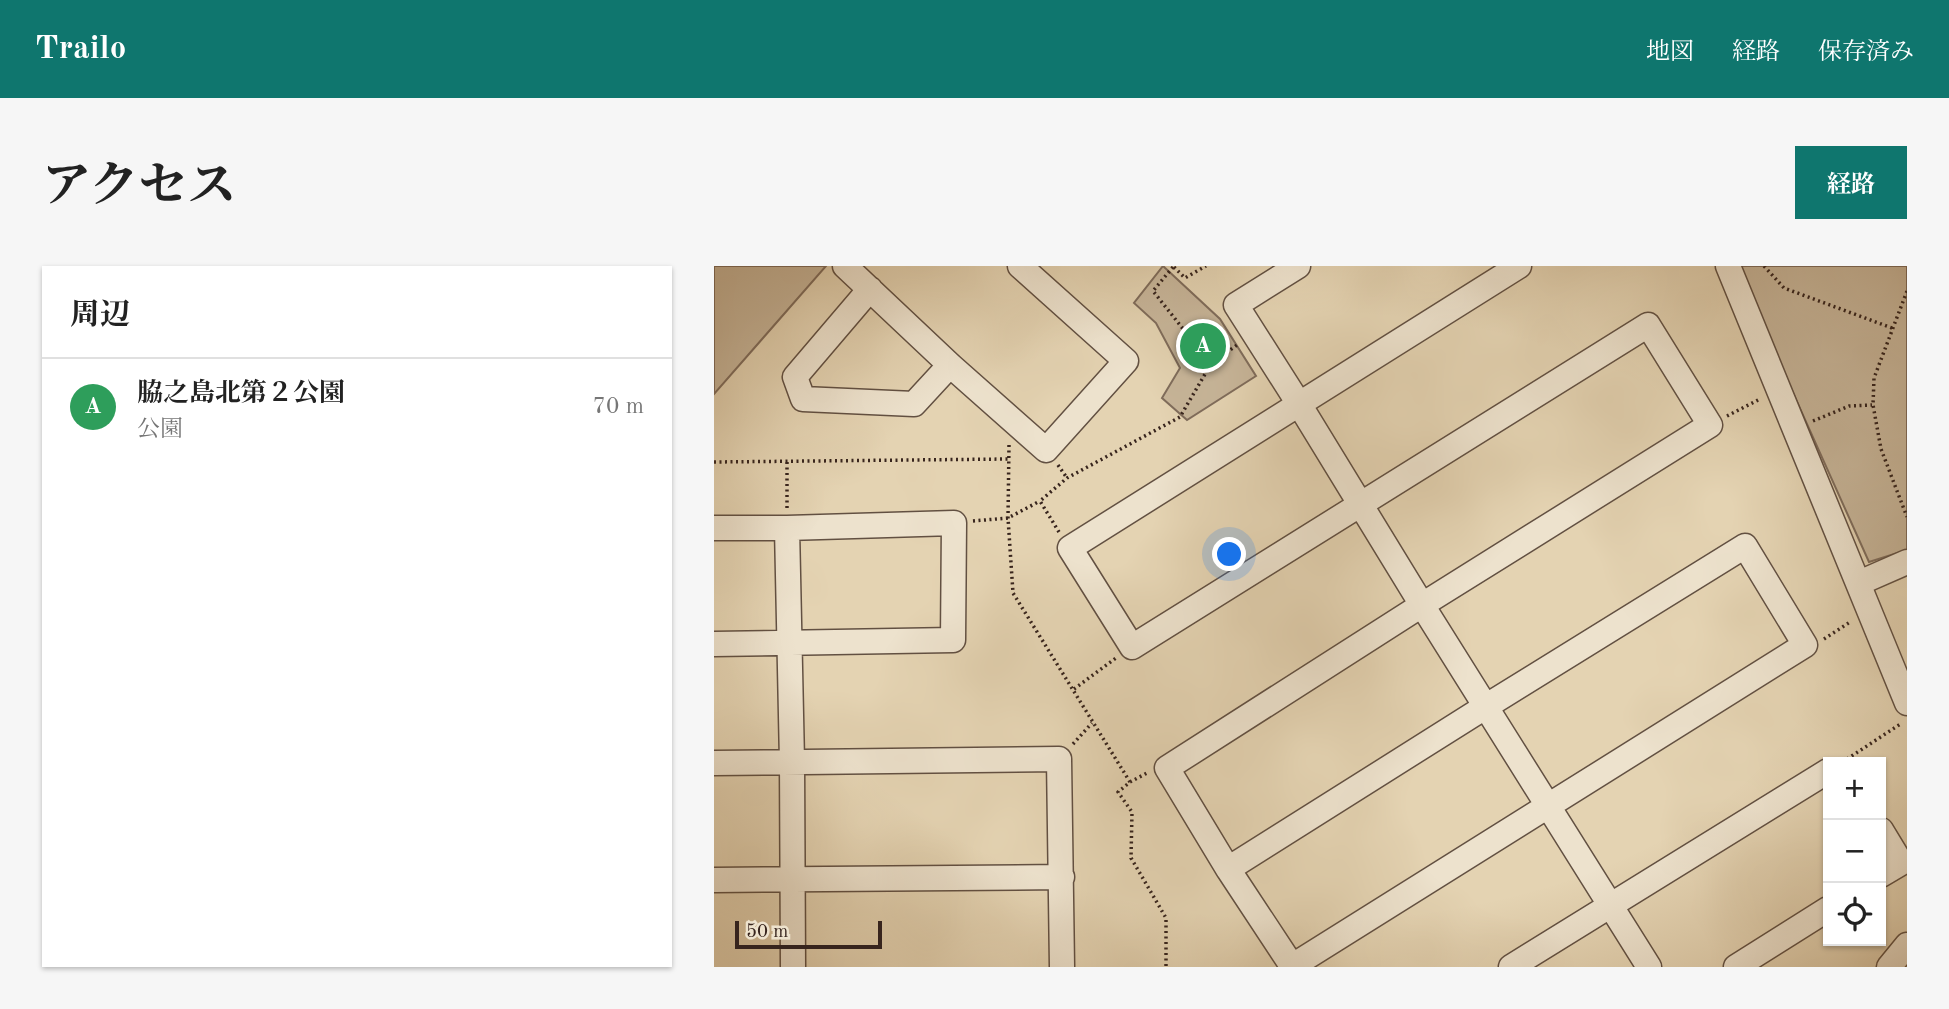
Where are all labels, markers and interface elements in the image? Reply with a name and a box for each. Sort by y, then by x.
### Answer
text: Trailo [35,33,126,66]
text: 地図 [1646,41,1694,65]
text: 経路 [1732,41,1780,65]
text: 保存済み [1818,41,1914,65]
button: 経路 [1795,146,1907,219]
text: アクセス [42,164,237,213]
text: 周辺 [70,301,130,331]
pin: A [1180,320,1226,372]
text: 脇之島北第２公園 [137,381,345,407]
text: A [84,395,102,418]
text: 70 m [593,395,644,418]
text: 公園 [137,418,183,441]
your location [1212,537,1246,571]
map controls [1823,757,1886,946]
button: + [1823,757,1886,820]
button: − [1823,820,1886,883]
button: locate [1823,883,1886,946]
scale bar [735,918,882,950]
text: 50 m [746,923,788,942]

